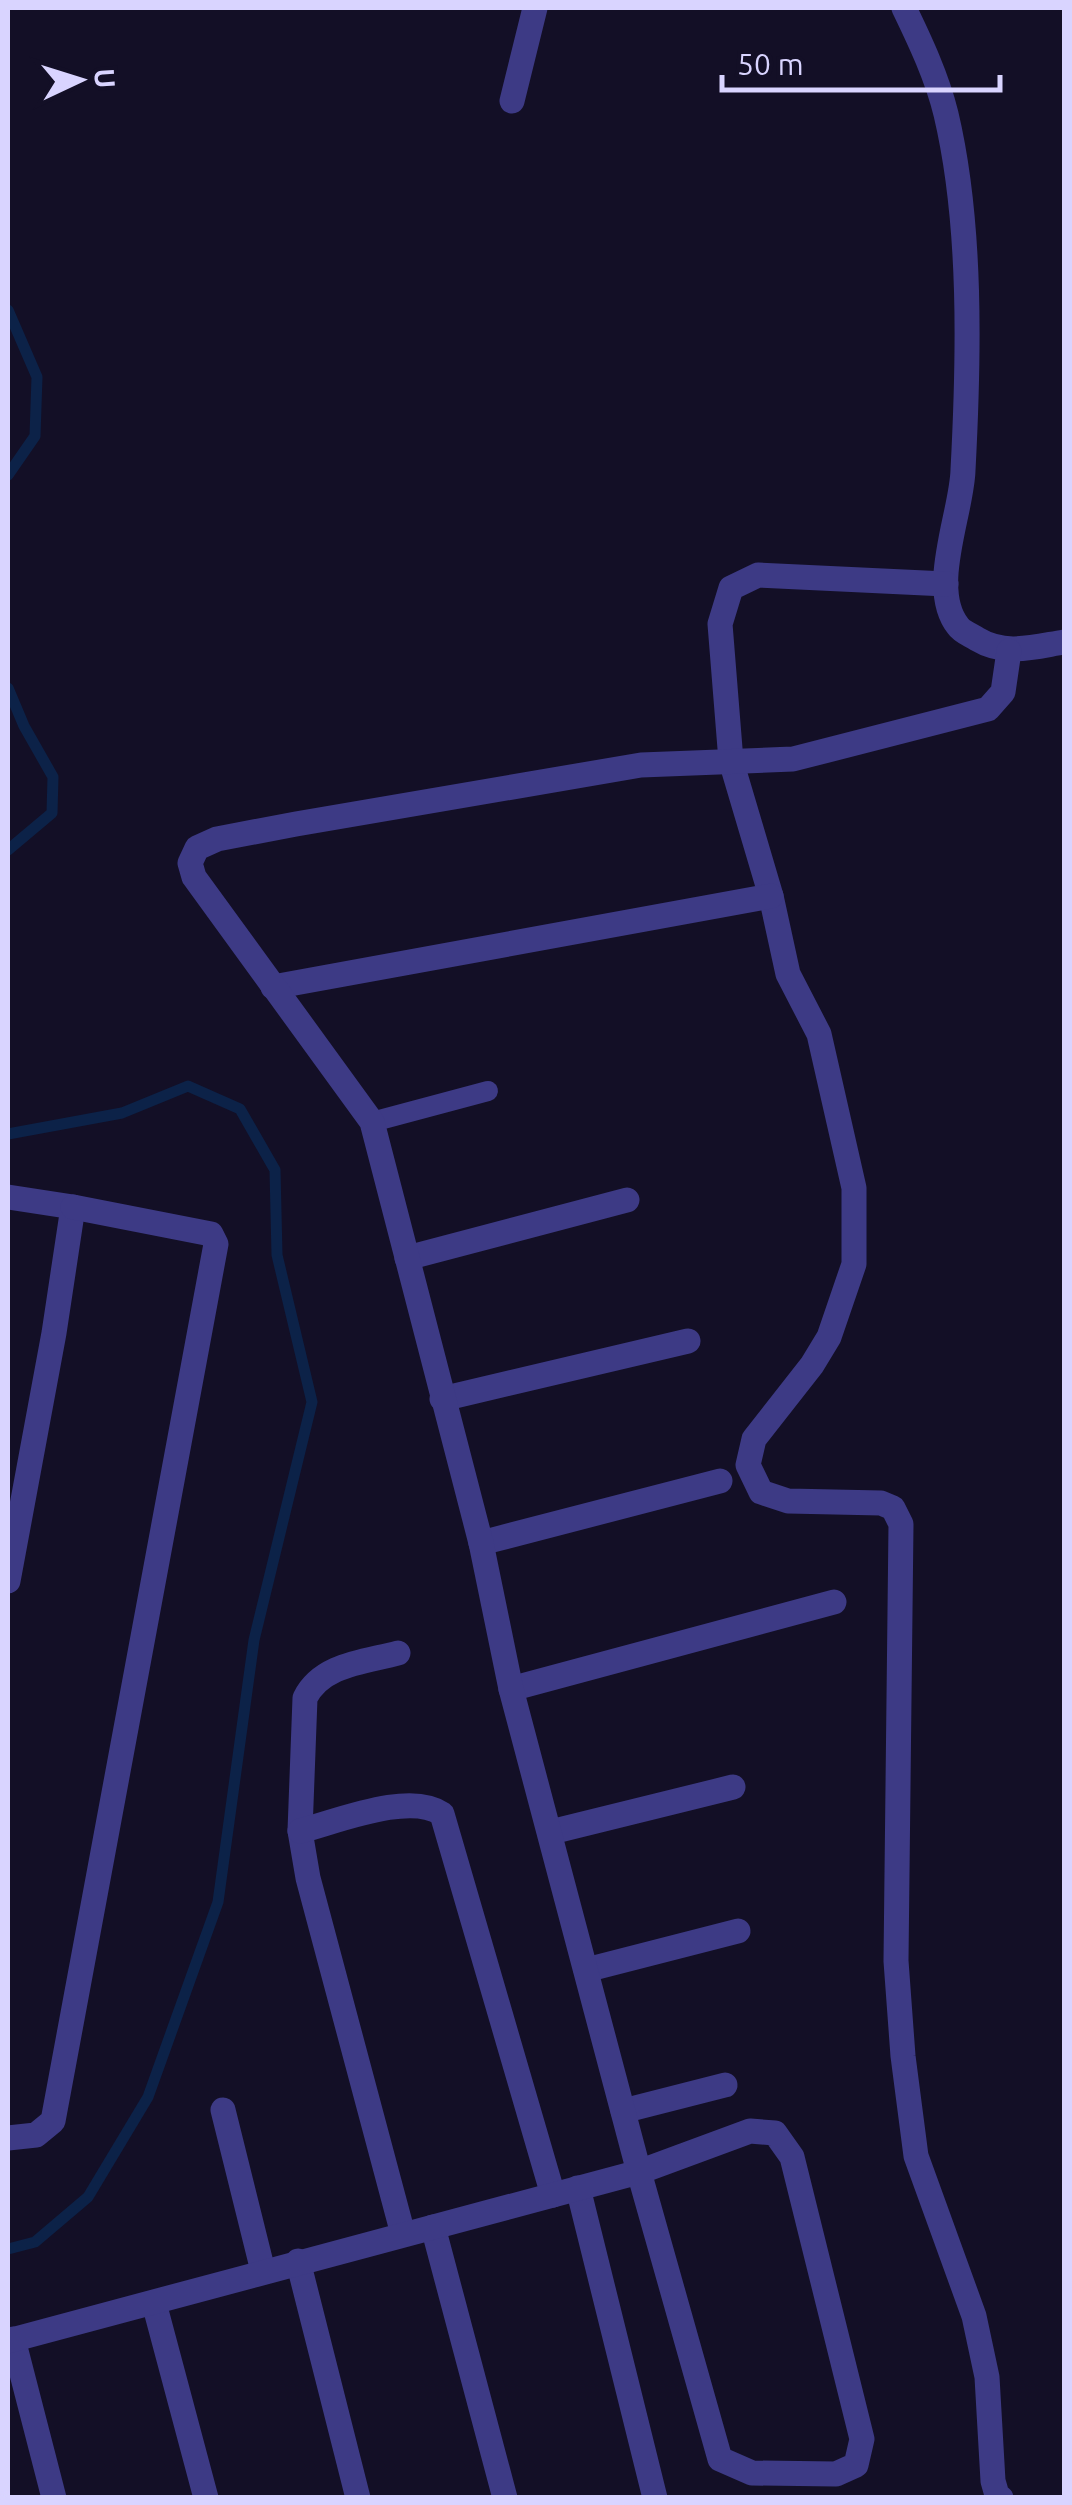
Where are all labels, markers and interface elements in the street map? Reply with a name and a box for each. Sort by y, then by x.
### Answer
north arrow [30,30,130,130]
scale bar [722,30,1000,92]
text: 50 m [737,47,804,81]
text: U [89,67,122,89]

